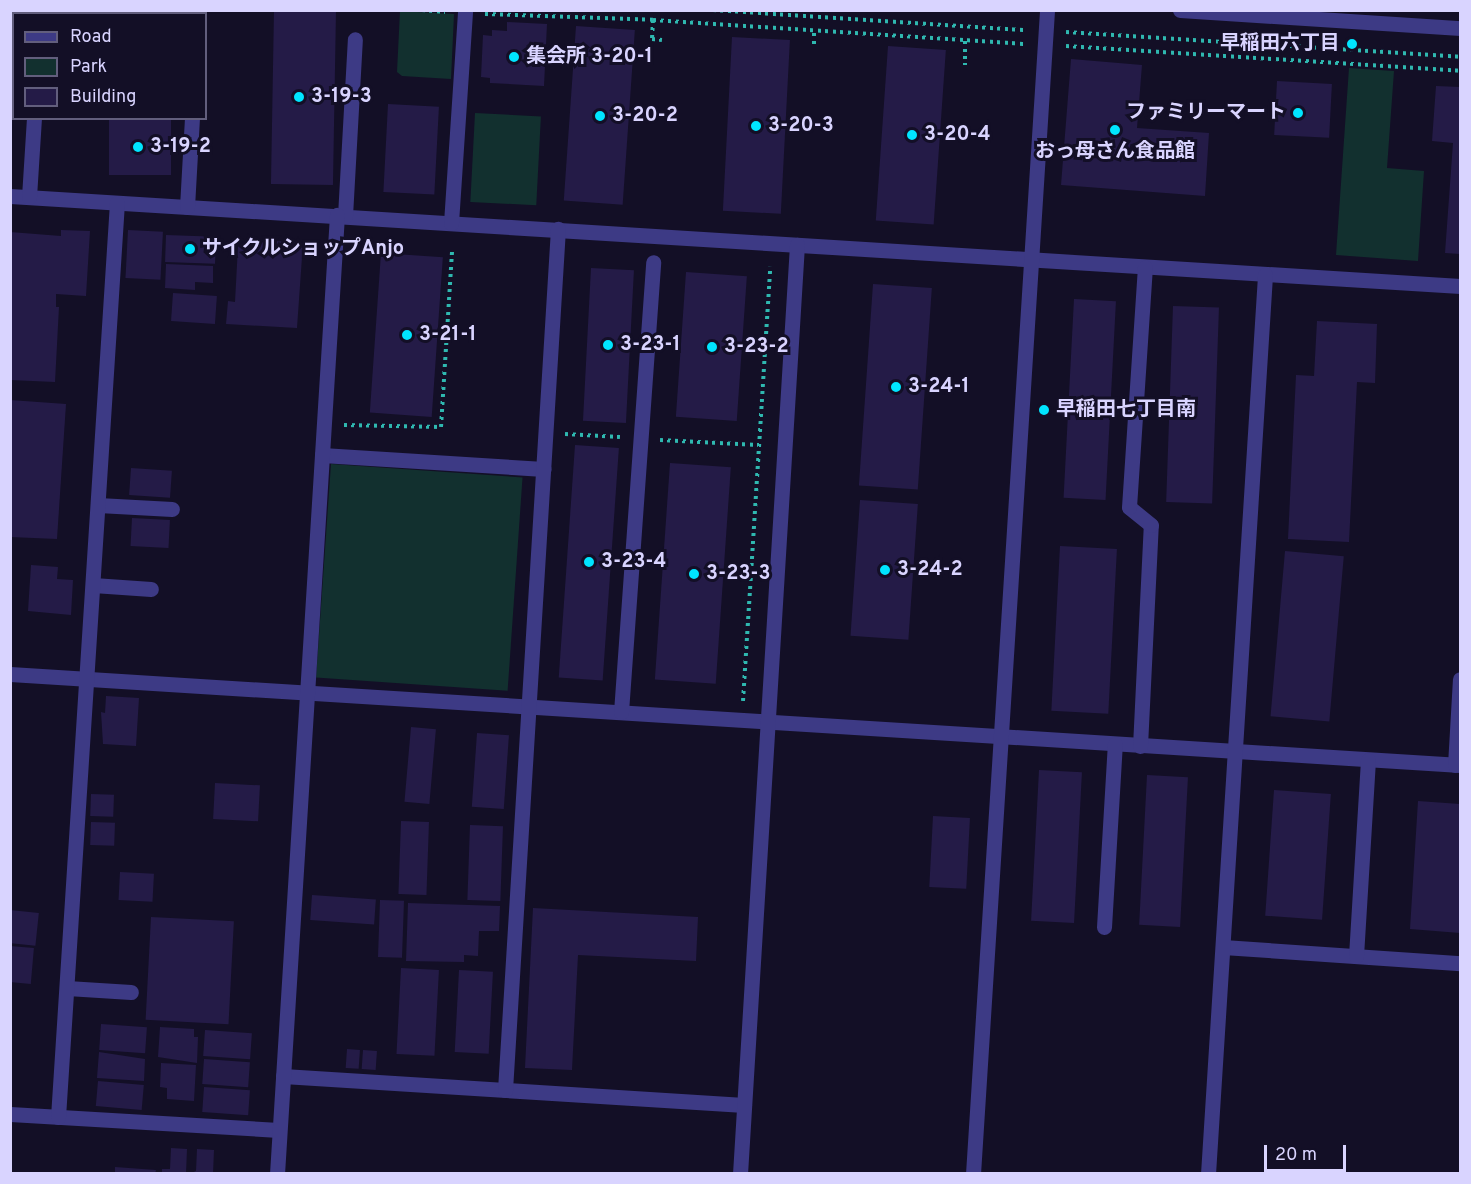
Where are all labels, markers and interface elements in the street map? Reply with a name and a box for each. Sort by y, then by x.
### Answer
legend [12,12,207,120]
text: Road [70,26,112,49]
place label: 早稲田六丁目 [1220,32,1340,56]
marker: 早稲田六丁目 [1345,37,1359,51]
place label: 集会所 3-20-1 [526,45,653,69]
marker: 集会所 3-20-1 [507,50,521,64]
text: Park [70,56,107,79]
place label: 3-19-3 [311,85,372,109]
text: Building [70,86,136,109]
marker: 3-19-3 [292,90,306,104]
place label: ファミリーマート [1126,101,1286,125]
place label: 3-20-2 [612,104,678,128]
marker: ファミリーマート [1291,106,1305,120]
marker: 3-20-2 [593,109,607,123]
place label: 3-20-3 [768,114,834,138]
marker: 3-20-3 [749,119,763,133]
place label: 3-20-4 [924,123,991,147]
marker: おっ母さん食品館 [1108,123,1122,137]
marker: 3-20-4 [905,128,919,142]
place label: 3-19-2 [150,135,211,159]
marker: 3-19-2 [131,140,145,154]
place label: おっ母さん食品館 [1035,140,1195,164]
place label: サイクルショップAnjo [202,237,405,261]
marker: サイクルショップAnjo [183,242,197,256]
place label: 3-21-1 [419,323,477,347]
marker: 3-21-1 [400,328,414,342]
place label: 3-23-1 [620,333,681,357]
place label: 3-23-2 [724,335,789,359]
marker: 3-23-1 [601,338,615,352]
marker: 3-23-2 [705,340,719,354]
place label: 3-24-1 [908,375,970,399]
marker: 3-24-1 [889,380,903,394]
place label: 早稲田七丁目南 [1056,398,1196,422]
marker: 早稲田七丁目南 [1037,403,1051,417]
place label: 3-23-4 [601,550,666,574]
marker: 3-23-4 [582,555,596,569]
place label: 3-24-2 [897,558,963,582]
place label: 3-23-3 [706,562,771,586]
marker: 3-24-2 [878,563,892,577]
marker: 3-23-3 [687,567,701,581]
scale bar [1267,1133,1350,1171]
text: 20 m [1275,1144,1317,1167]

